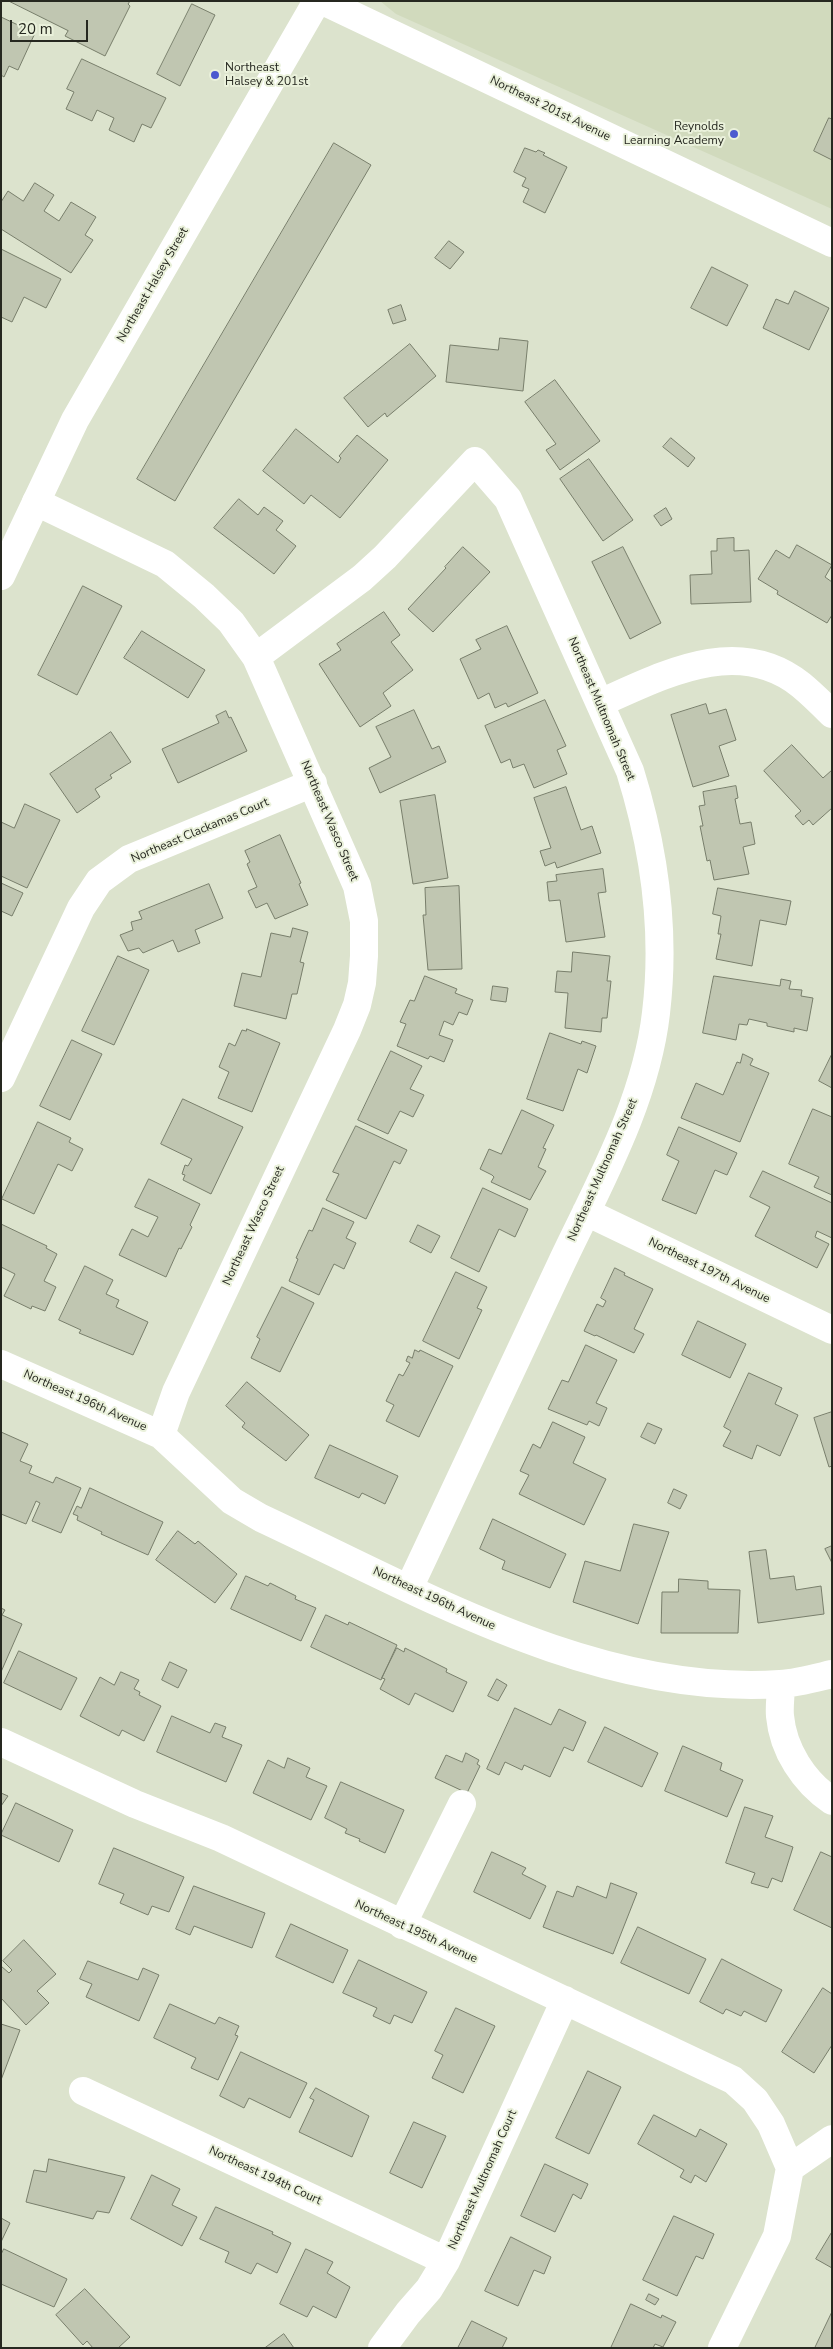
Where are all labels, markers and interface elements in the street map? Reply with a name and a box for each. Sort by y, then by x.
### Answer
scale bar [12,10,90,42]
text: 20 m [18,19,53,39]
place label: Northeast Halsey & 201st [225,61,308,89]
marker: Northeast Halsey & 201st [209,69,221,81]
street label: Northeast 201st Avenue [487,74,613,144]
place label: Reynolds Learning Academy [624,120,724,148]
marker: Reynolds Learning Academy [728,128,740,140]
street label: Northeast Halsey Street [114,225,192,345]
street label: Northeast Multnomah Street [564,635,638,783]
street label: Northeast Wasco Street [297,759,361,883]
street label: Northeast Clackamas Court [129,795,271,867]
street label: Northeast Multnomah Street [565,1097,641,1243]
street label: Northeast Wasco Street [220,1164,288,1288]
street label: Northeast 197th Avenue [646,1235,772,1307]
street label: Northeast 196th Avenue [21,1367,149,1435]
street label: Northeast 196th Avenue [370,1564,498,1634]
street label: Northeast 195th Avenue [352,1897,480,1967]
street label: Northeast Multnomah Court [446,2108,520,2252]
street label: Northeast 194th Court [206,2144,324,2208]

